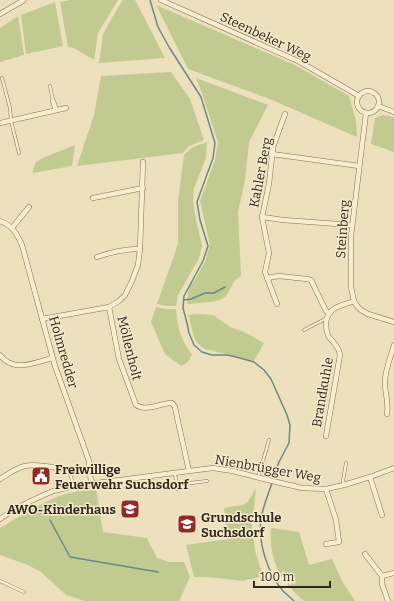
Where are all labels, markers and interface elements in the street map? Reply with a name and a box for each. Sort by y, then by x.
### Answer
street label: Steenbeker Weg [218,9,314,64]
street label: Kahler Berg [246,136,275,208]
street label: Steinberg [333,199,352,259]
street label: Holmredder [46,314,81,390]
street label: Möllenholt [114,314,145,382]
street label: Brandkuhle [309,356,336,428]
street label: Nienbrügger Weg [214,452,322,485]
place label: Freiwillige Feuerwehr Suchsdorf [55,462,190,492]
public building icon: Freiwillige Feuerwehr Suchsdorf [30,465,52,487]
school or university icon: AWO-Kinderhaus [119,498,141,520]
place label: AWO-Kinderhaus [7,502,116,517]
place label: Grundschule Suchsdorf [201,510,282,540]
school or university icon: Grundschule Suchsdorf [176,513,198,535]
scale bar [254,563,330,589]
text: 100 m [260,570,295,584]

